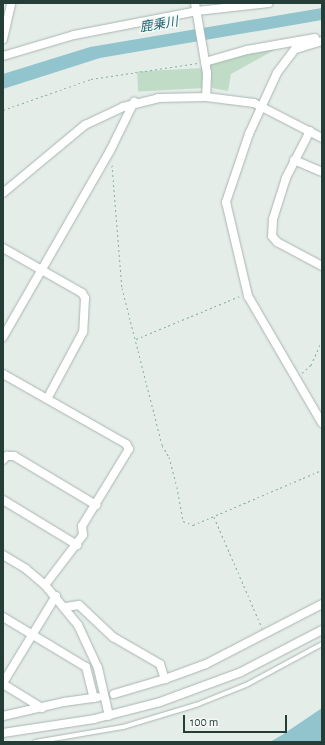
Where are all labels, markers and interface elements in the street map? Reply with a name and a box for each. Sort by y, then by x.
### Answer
water label: 鹿乗川 [139,15,179,37]
scale bar [185,707,289,733]
text: 100 m [190,716,218,728]

